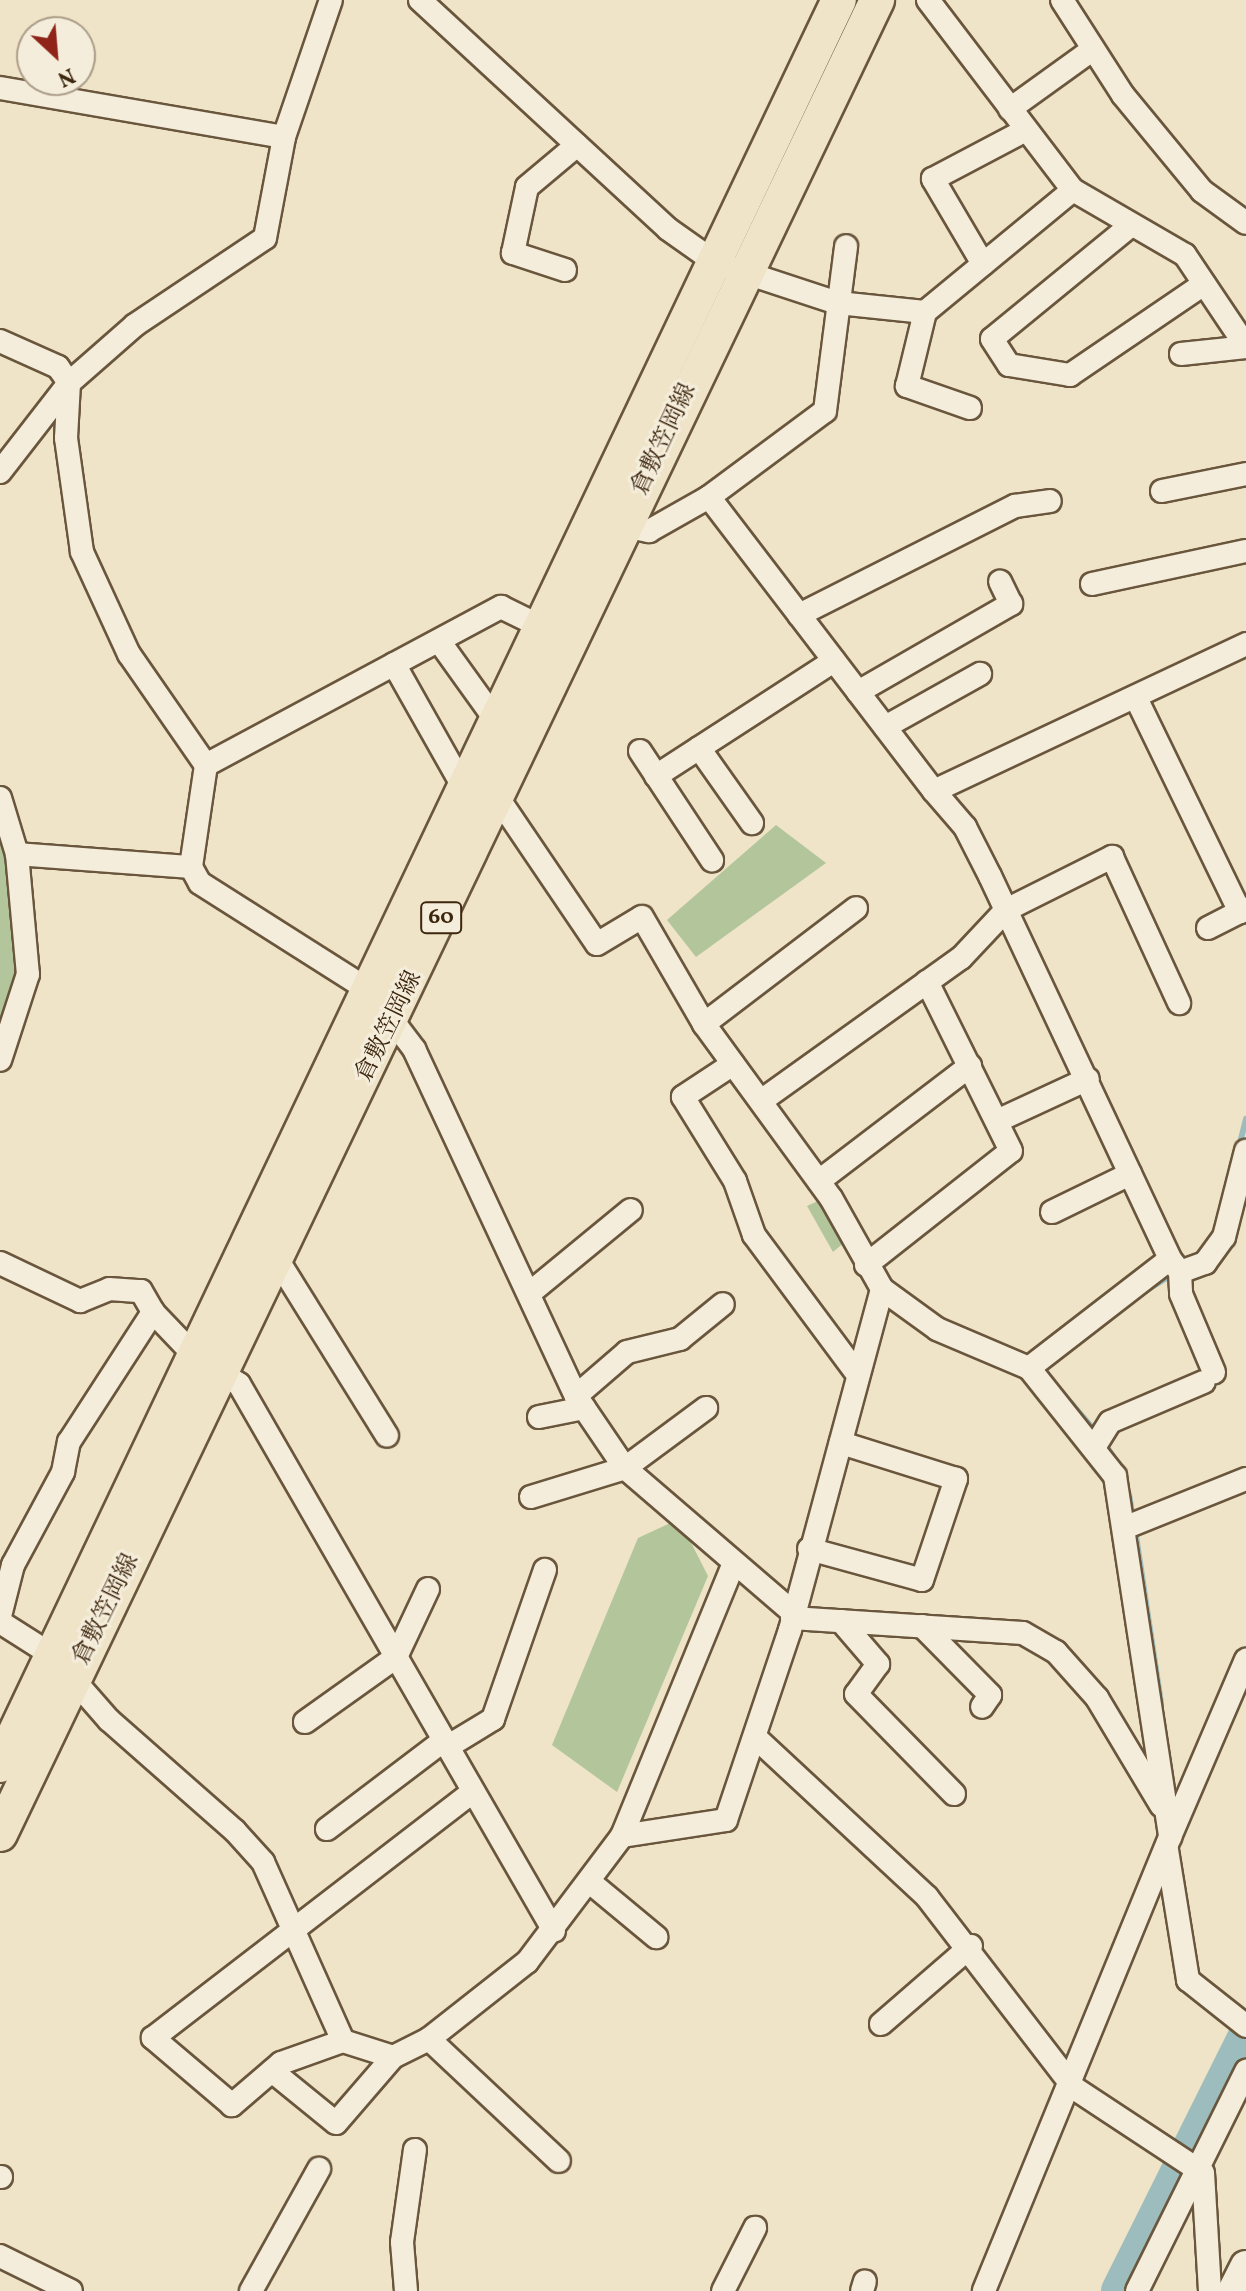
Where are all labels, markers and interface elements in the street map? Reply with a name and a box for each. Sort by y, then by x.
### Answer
north arrow [16,16,96,96]
text: N [52,59,80,94]
street label: 倉敷笠岡線 [627,380,703,500]
road number: 60 [419,900,463,936]
street label: 倉敷笠岡線 [351,967,429,1087]
street label: 倉敷笠岡線 [68,1550,146,1670]

